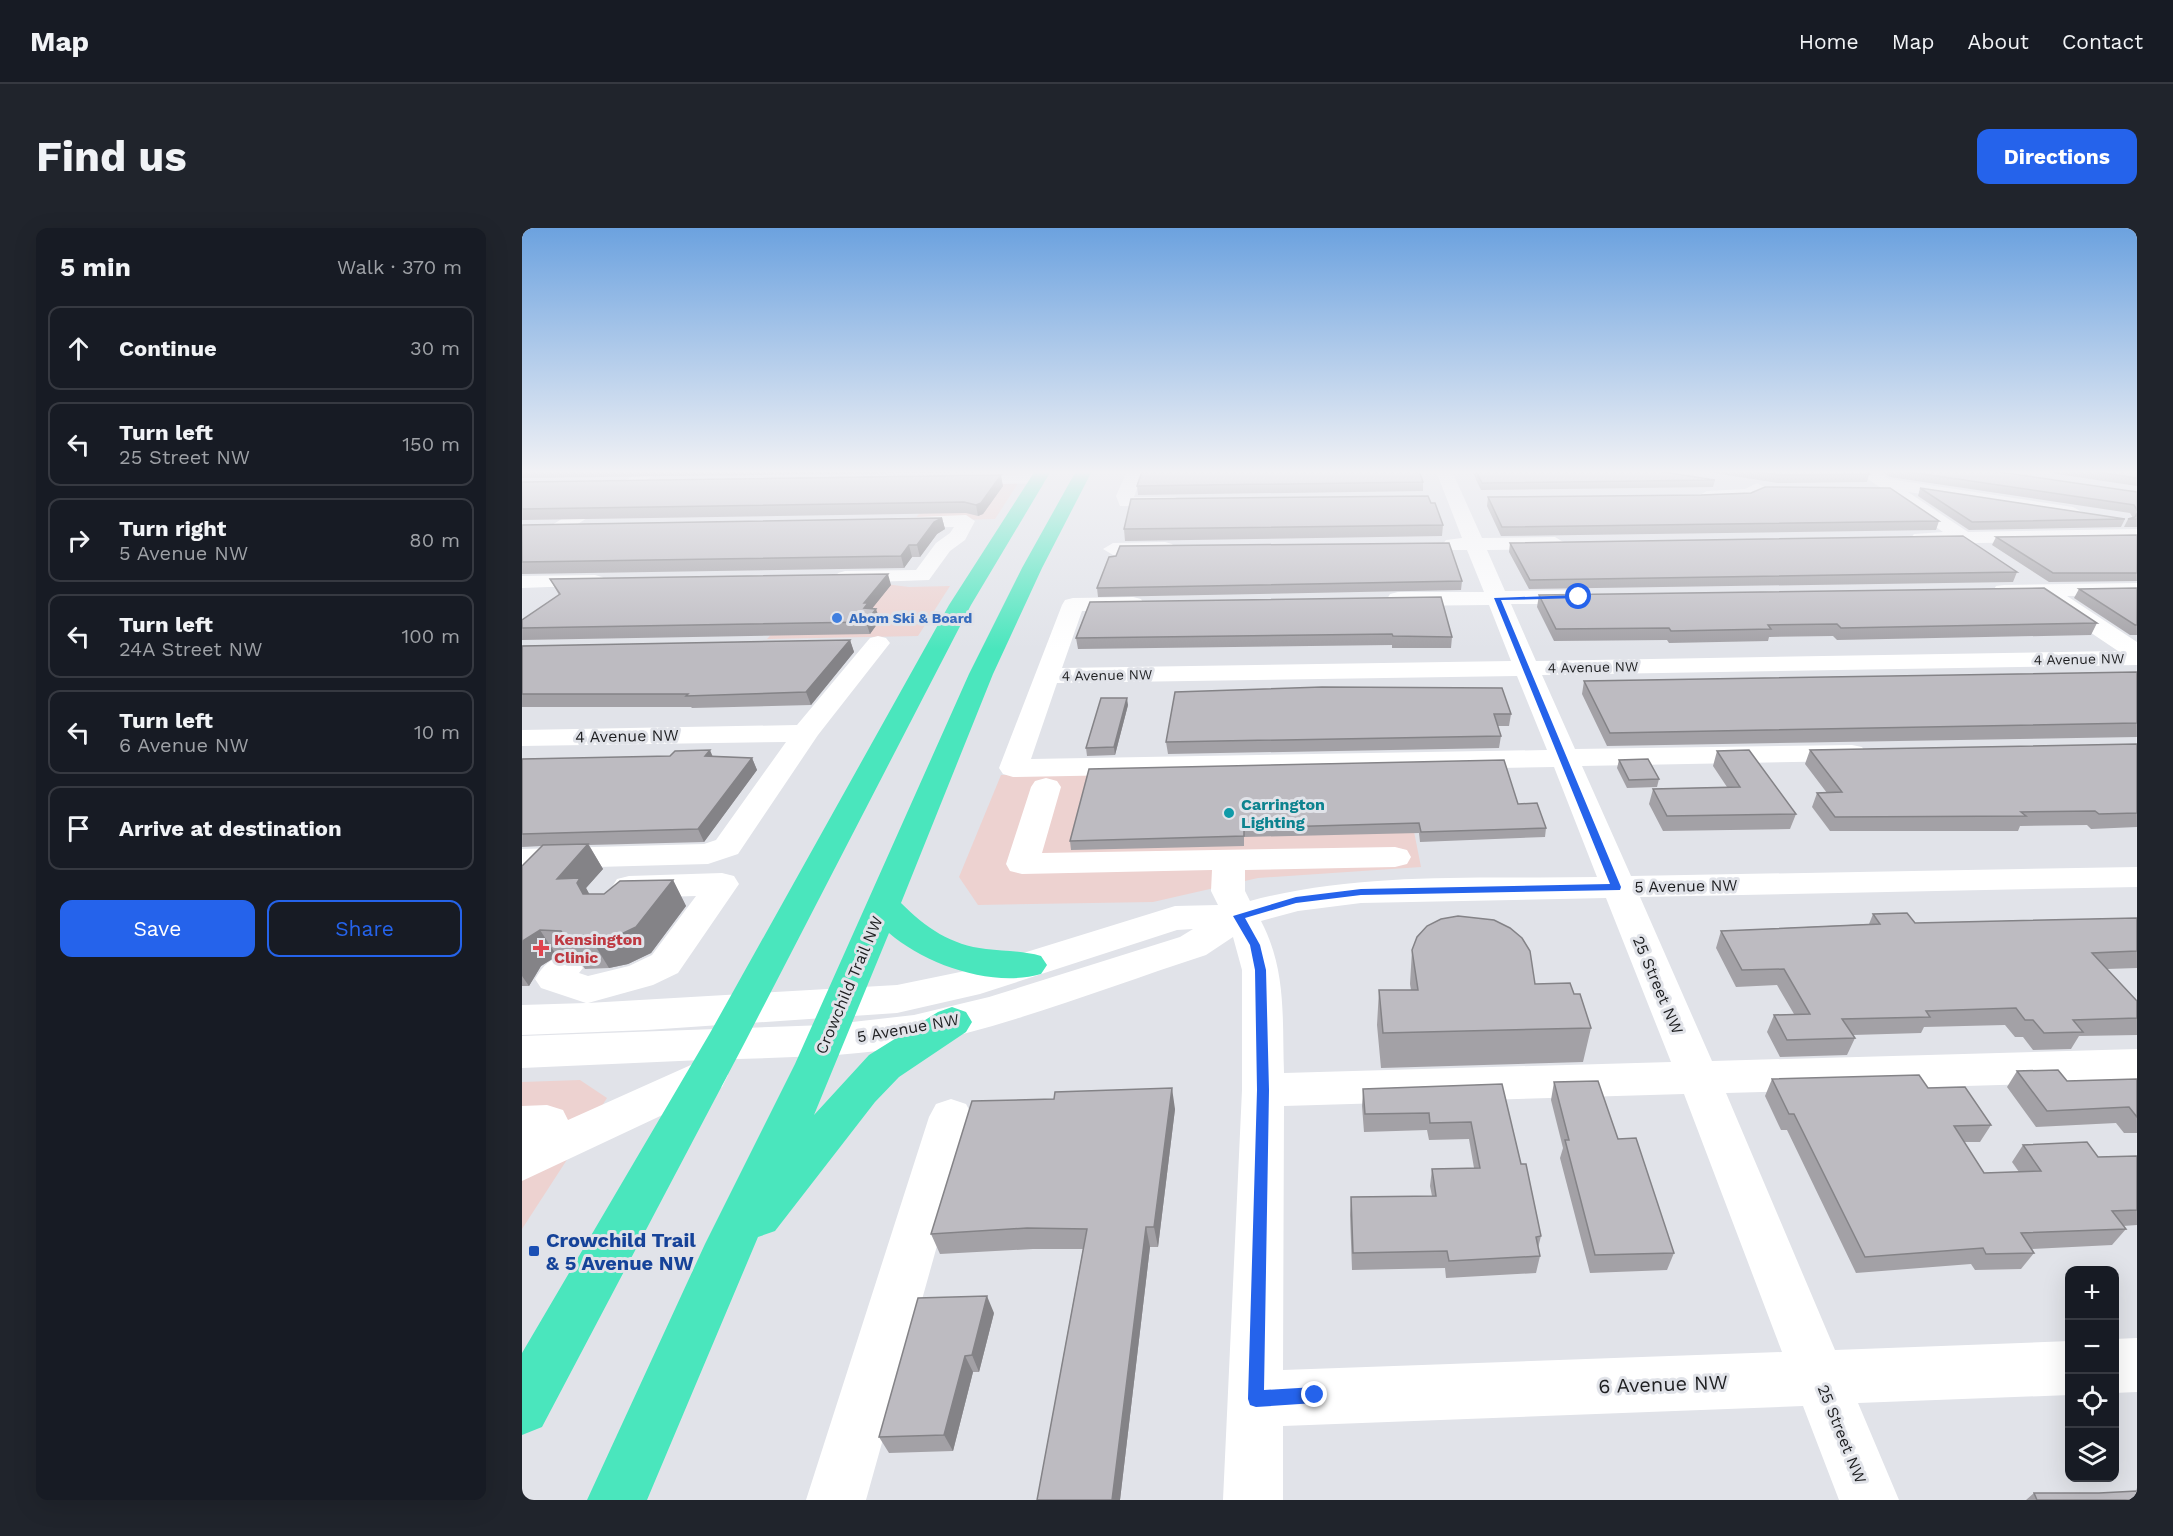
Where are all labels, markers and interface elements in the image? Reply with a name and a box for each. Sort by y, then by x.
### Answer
text: Map [30,25,89,58]
text: Home [1799,29,1859,54]
text: Map [1892,29,1935,54]
text: About [1968,29,2029,54]
text: Contact [2062,29,2143,54]
button: Directions [1977,129,2137,184]
text: Find us [36,132,187,181]
text: 5 min [60,252,131,282]
text: Walk · 370 m [337,255,462,279]
icon: ahead [62,332,95,365]
text: Continue [119,336,217,361]
text: 30 m [410,336,460,360]
text: Turn left [119,420,213,445]
icon: left [62,428,95,461]
text: 150 m [402,432,460,456]
text: 25 Street NW [119,445,250,469]
text: Turn right [119,516,226,541]
icon: right [62,524,95,557]
text: 80 m [409,528,460,552]
text: 5 Avenue NW [119,541,248,565]
route start [1565,583,1591,609]
place label: Abom Ski & Board [849,610,972,626]
marker: Abom Ski & Board [830,611,844,625]
text: Turn left [119,612,213,637]
icon: left [62,620,95,653]
text: 100 m [401,624,460,648]
text: 24A Street NW [119,637,262,661]
street label: 4 Avenue NW [2033,650,2125,668]
street label: 4 Avenue NW [1547,658,1639,676]
street label: 4 Avenue NW [1061,666,1153,684]
text: Turn left [119,708,213,733]
icon: left [62,716,95,749]
text: 10 m [414,720,460,744]
street label: 4 Avenue NW [575,726,679,746]
text: 6 Avenue NW [119,733,249,757]
place label: Carrington Lighting [1241,795,1325,832]
marker: Carrington Lighting [1222,806,1236,820]
icon: arrive [62,812,95,845]
text: Arrive at destination [119,816,342,841]
street label: 5 Avenue NW [1634,876,1738,896]
button: Save [60,900,255,957]
button: Share [267,900,462,957]
street label: Crowchild Trail NW [811,913,887,1057]
place label: Kensington Clinic [554,930,642,967]
street label: 25 Street NW [1629,933,1687,1037]
marker: Kensington Clinic [532,939,550,957]
street label: 5 Avenue NW [855,1010,961,1046]
place label: Crowchild Trail & 5 Avenue NW [546,1228,696,1275]
marker: Crowchild Trail & 5 Avenue NW [527,1244,541,1258]
map controls [2065,1266,2119,1482]
button: + [2065,1266,2119,1320]
button: − [2065,1320,2119,1374]
street label: 6 Avenue NW [1598,1370,1728,1398]
button: locate [2065,1374,2119,1428]
route end [1301,1381,1327,1407]
street label: 25 Street NW [1814,1382,1870,1486]
button: layers [2065,1428,2119,1482]

